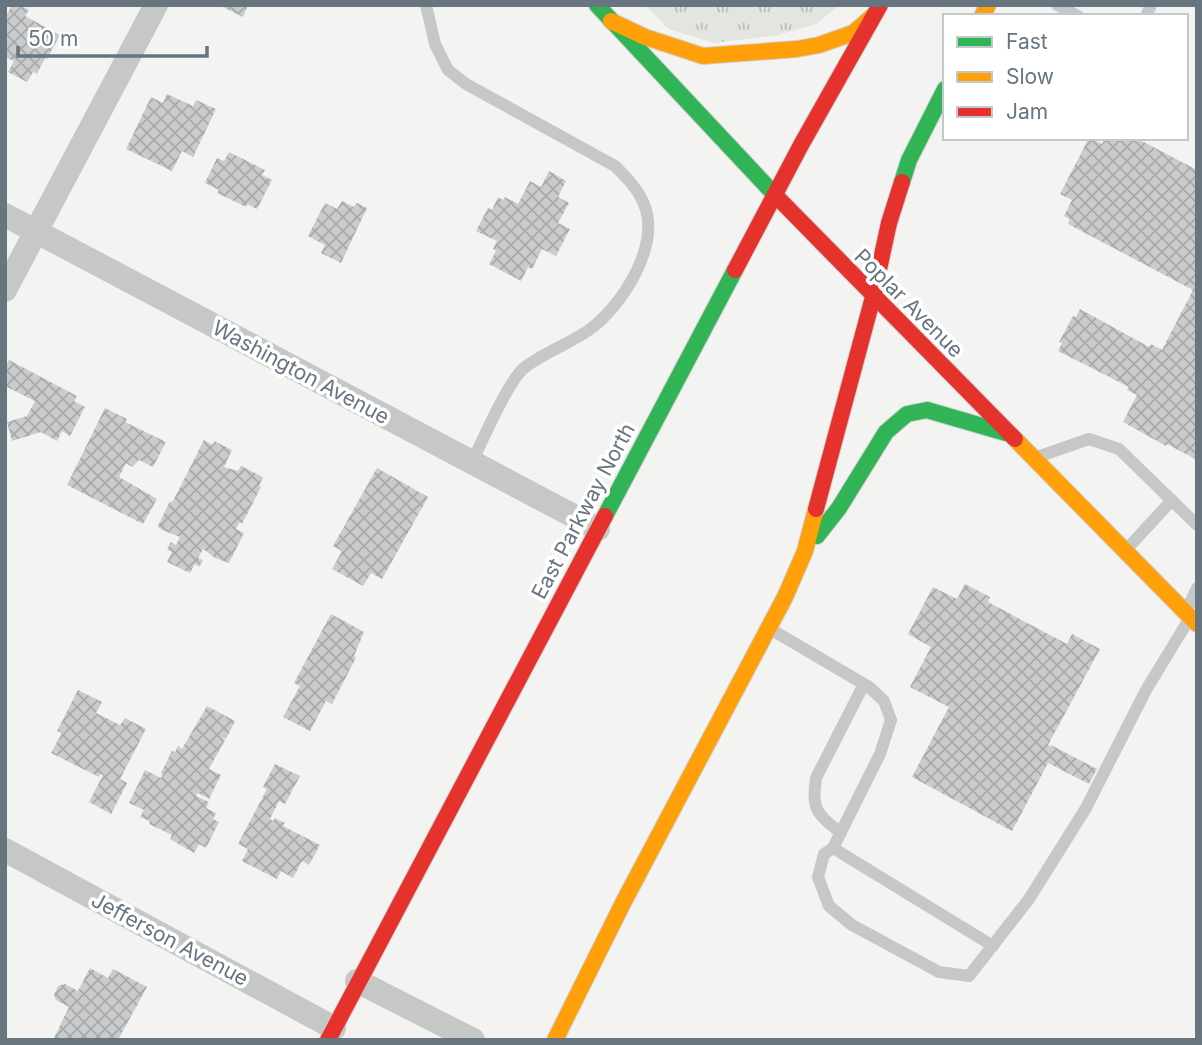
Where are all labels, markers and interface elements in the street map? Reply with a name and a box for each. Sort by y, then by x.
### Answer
scale bar [18,14,206,58]
legend [943,14,1188,140]
text: 50 m [28,26,78,51]
text: Fast [1006,29,1048,54]
text: Slow [1006,64,1054,89]
text: Jam [1006,99,1048,124]
street label: Poplar Avenue [850,244,968,362]
street label: Washington Avenue [208,315,394,429]
street label: East Parkway North [526,419,640,603]
street label: Jefferson Avenue [87,887,253,991]

